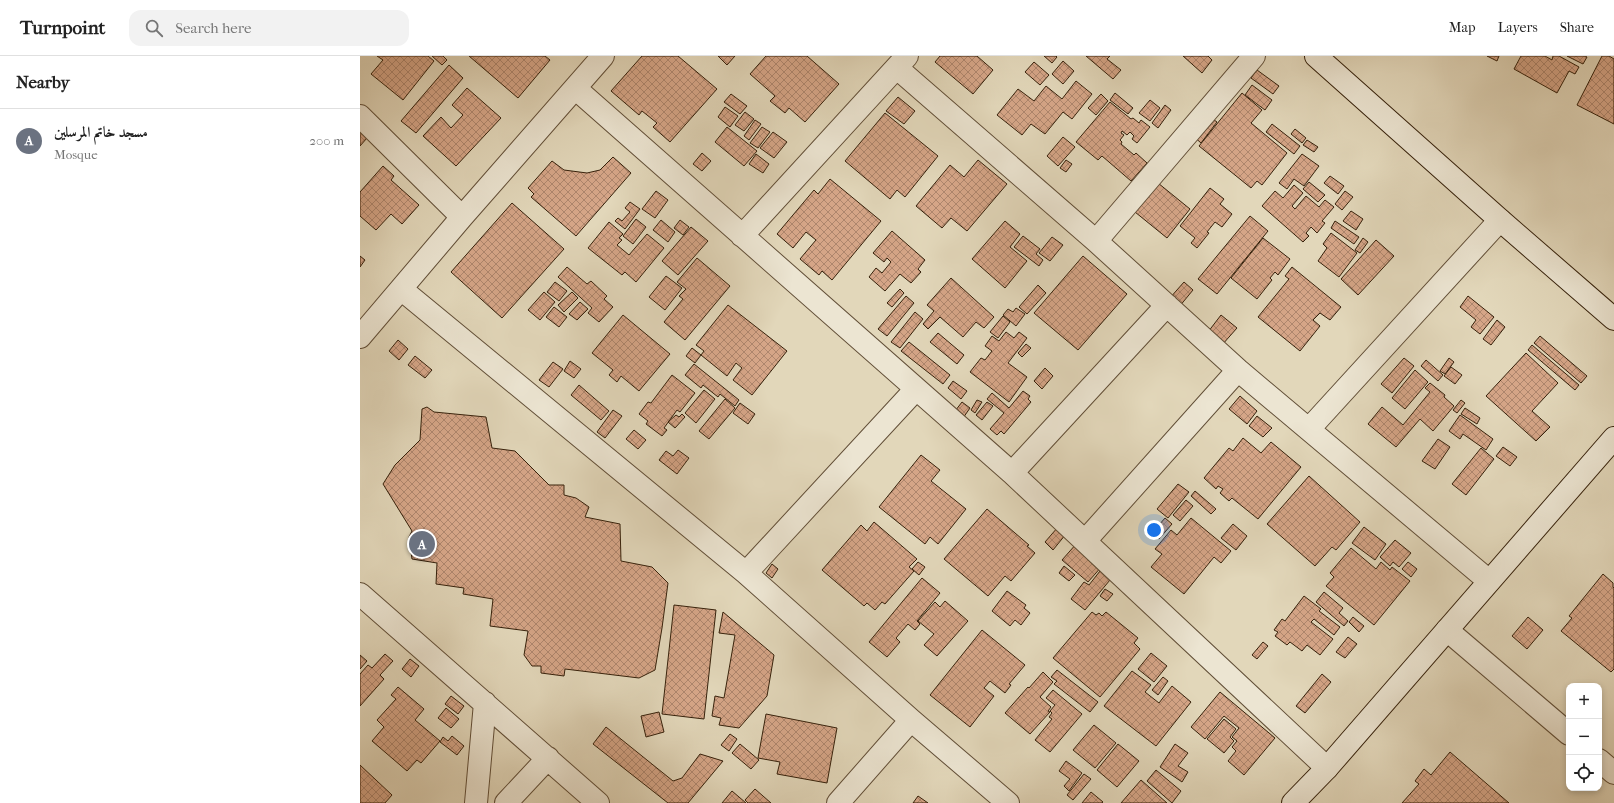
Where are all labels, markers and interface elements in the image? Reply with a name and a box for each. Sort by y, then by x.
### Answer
search box [129,10,409,46]
text: Turnpoint [20,17,105,39]
icon: search [143,17,165,39]
text: Search here [175,19,251,37]
text: Map [1449,19,1476,36]
text: Layers [1498,19,1538,36]
text: Share [1560,19,1594,36]
text: Nearby [16,72,70,92]
text: مسجد خاتم المرسلين [54,123,148,141]
text: A [25,133,33,148]
text: 200 m [309,133,344,148]
text: Mosque [54,147,98,162]
your location [1144,520,1164,540]
pin: A [409,529,435,559]
map controls [1566,683,1602,791]
button: + [1566,683,1602,719]
button: − [1566,719,1602,755]
button: locate [1566,755,1602,791]

